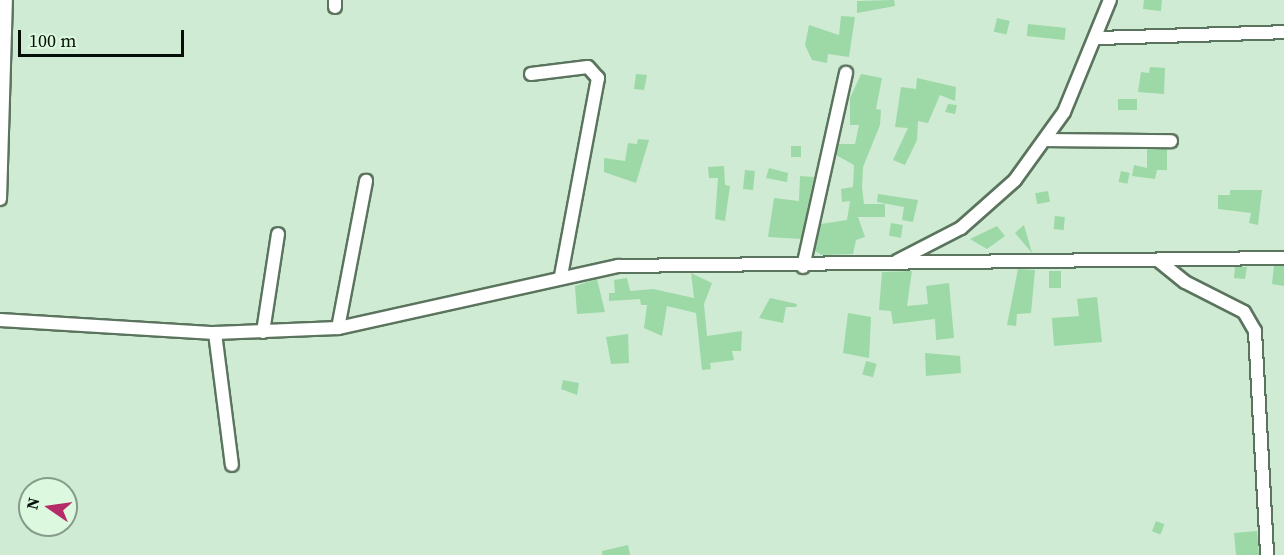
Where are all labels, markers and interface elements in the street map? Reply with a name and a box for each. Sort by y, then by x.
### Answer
scale bar [21,18,188,56]
text: 100 m [29,28,76,53]
north arrow [18,477,78,537]
text: N [20,495,44,512]

